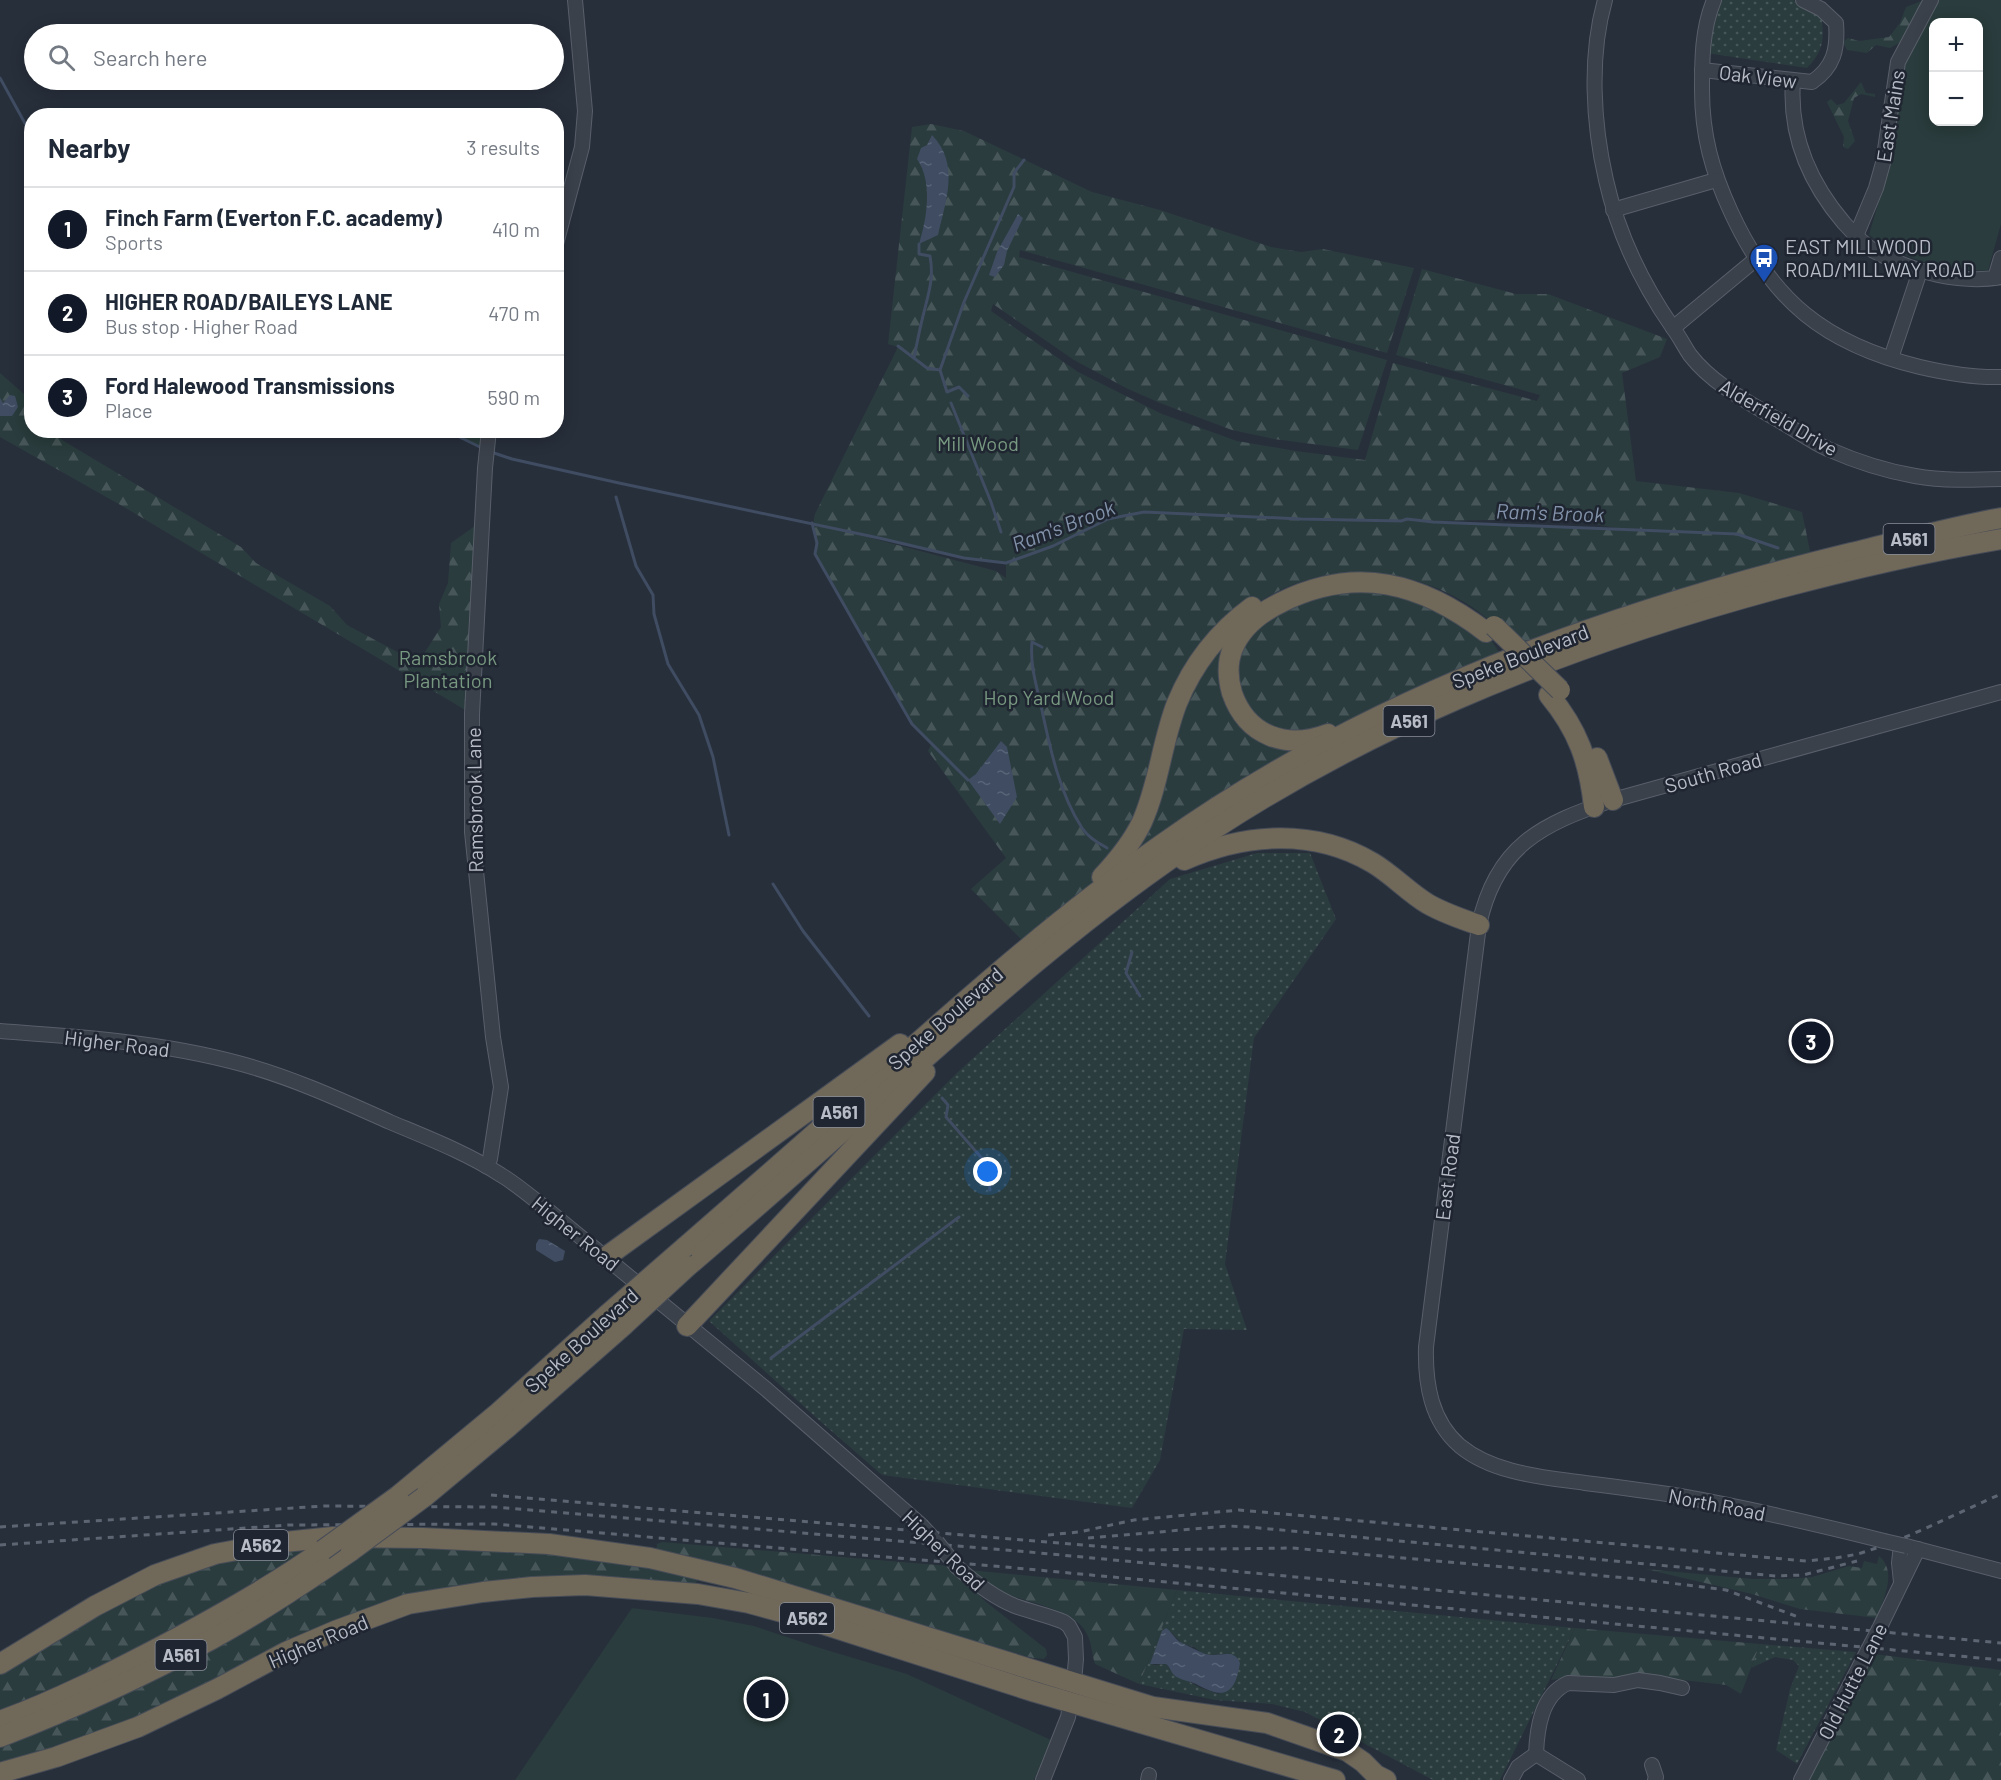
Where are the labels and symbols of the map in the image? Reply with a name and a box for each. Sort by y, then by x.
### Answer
street label: Oak View [1718,59,1798,93]
street label: East Mains [1871,68,1909,164]
place label: EAST MILLWOOD ROAD/MILLWAY ROAD [1785,234,1975,281]
bus stop icon: EAST MILLWOOD ROAD/MILLWAY ROAD [1748,242,1780,284]
street label: Alderfield Drive [1716,373,1842,461]
park label: Mill Wood [937,431,1019,455]
water label: Ram's Brook [1008,494,1119,556]
water label: Ram's Brook [1495,498,1605,526]
road number: A561 [1884,524,1934,554]
street label: Speke Boulevard [1448,619,1592,693]
park label: Ramsbrook Plantation [399,645,497,692]
park label: Hop Yard Wood [983,685,1115,709]
road number: A561 [1384,706,1434,736]
street label: Ramsbrook Lane [461,727,487,873]
street label: South Road [1662,747,1764,797]
street label: Speke Boulevard [883,962,1007,1074]
pin: 3 [1792,1018,1830,1064]
street label: Higher Road [63,1025,171,1061]
road number: A561 [814,1097,864,1127]
street label: East Road [1430,1132,1464,1222]
your location [973,1157,1002,1186]
street label: Higher Road [527,1190,625,1276]
street label: Speke Boulevard [519,1283,643,1397]
street label: North Road [1666,1483,1768,1525]
street label: Higher Road [898,1505,990,1595]
road number: A562 [234,1530,288,1560]
road number: A562 [780,1603,834,1633]
street label: Higher Road [265,1609,371,1673]
street label: Old Hutte Lane [1812,1619,1892,1743]
road number: A561 [156,1640,207,1670]
pin: 1 [746,1676,786,1722]
pin: 2 [1320,1712,1358,1756]

